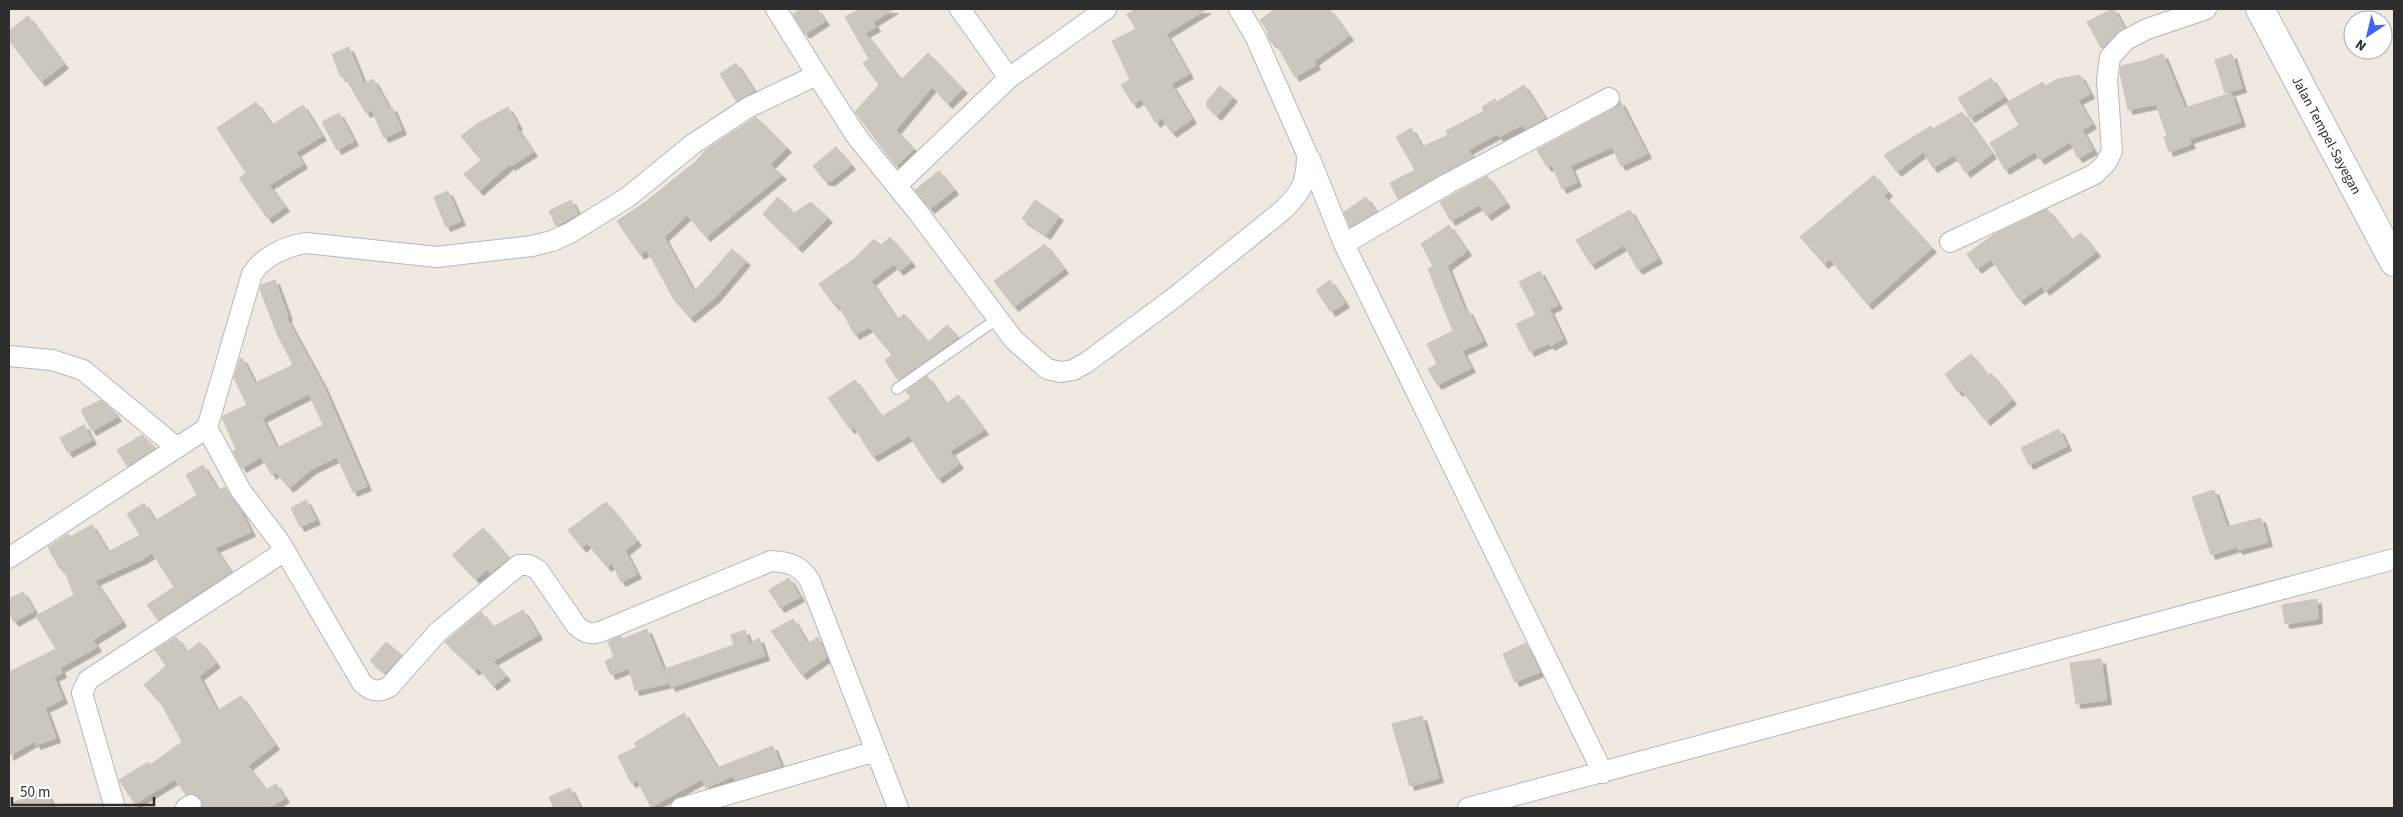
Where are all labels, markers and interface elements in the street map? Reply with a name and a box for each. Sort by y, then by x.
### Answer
north arrow [2343,10,2393,60]
text: N [2352,34,2371,56]
street label: Jalan Tempel-Sayegan [2286,73,2366,198]
scale bar [12,774,155,806]
text: 50 m [20,782,50,803]

